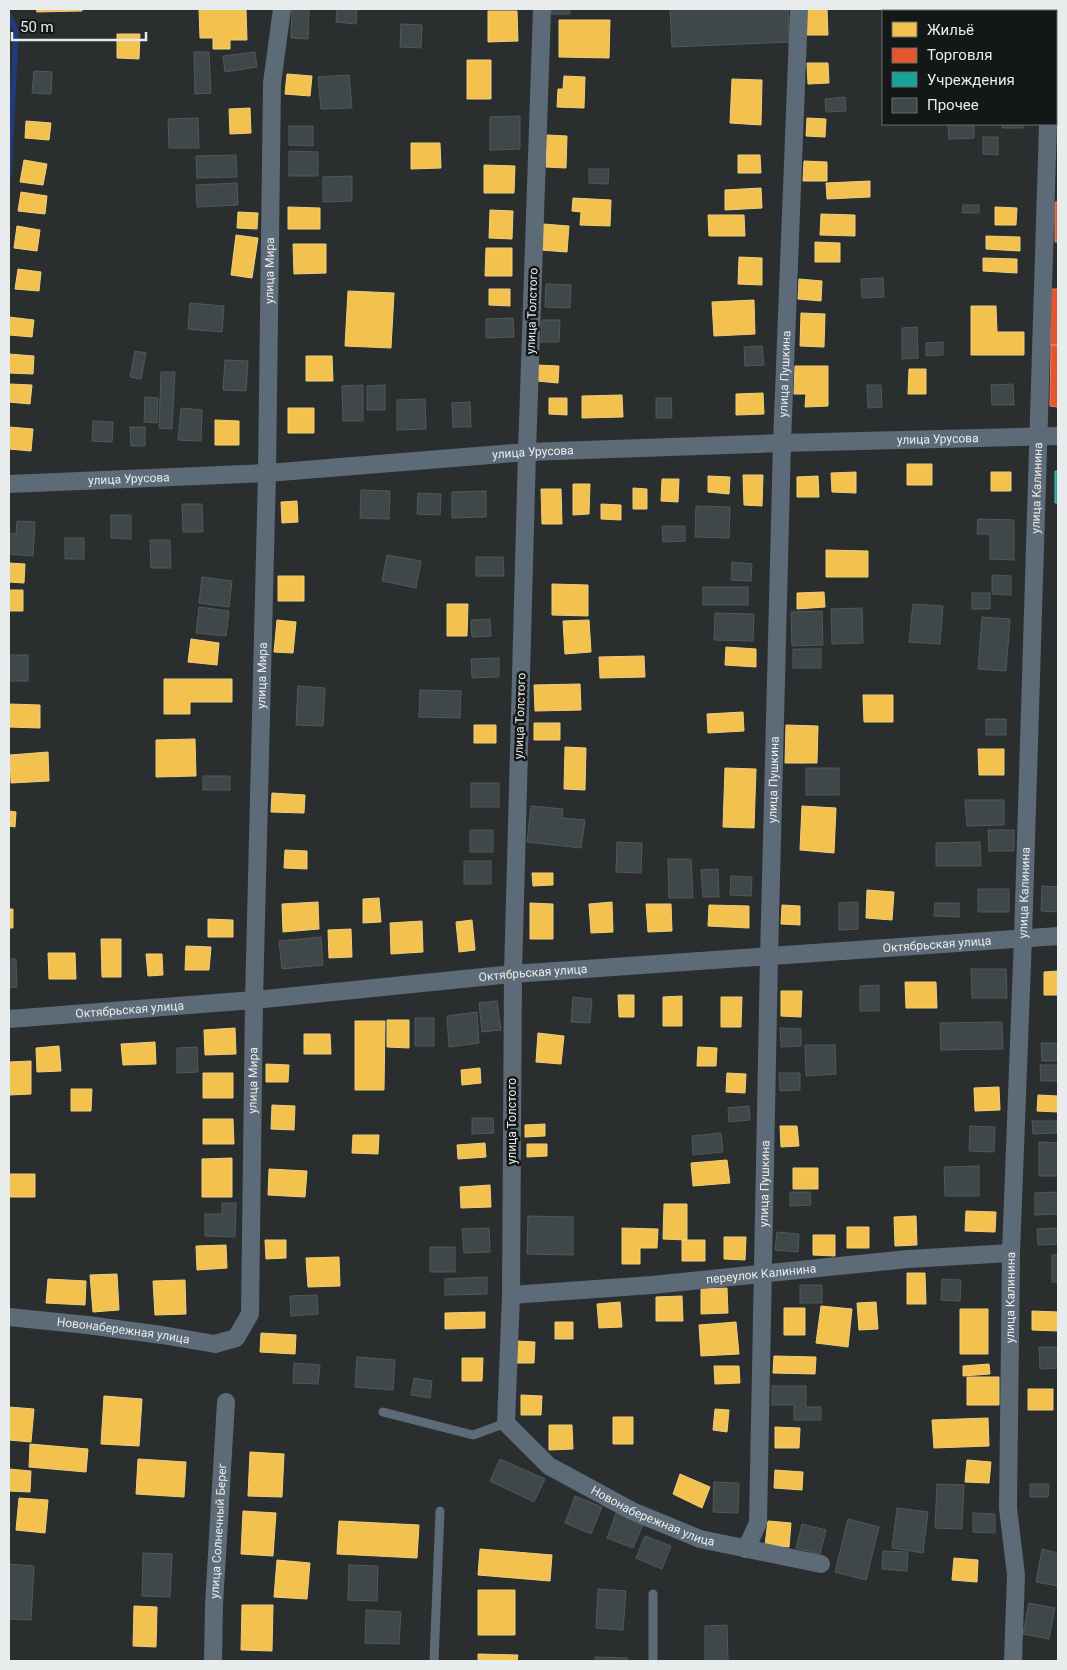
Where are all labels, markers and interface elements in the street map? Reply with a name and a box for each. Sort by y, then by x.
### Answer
scale bar [12,10,146,42]
legend [882,10,1057,125]
text: 50 m [20,18,54,36]
text: Жильё [927,21,974,39]
text: Торговля [927,46,992,64]
text: Учреждения [927,71,1015,89]
text: Прочее [927,96,979,114]
street label: улица Мира [262,237,277,304]
street label: улица Толстого [523,267,541,354]
street label: улица Пушкина [776,330,793,418]
street label: улица Урусова [897,431,979,447]
street label: улица Калинина [1028,442,1045,534]
street label: улица Урусова [492,443,574,462]
street label: улица Урусова [88,470,170,488]
street label: улица Мира [254,642,270,709]
street label: улица Толстого [511,672,529,759]
street label: улица Пушкина [765,736,782,823]
street label: улица Калинина [1016,847,1033,939]
street label: Октябрьская улица [882,934,992,955]
street label: Октябрьская улица [478,962,588,984]
street label: Октябрьская улица [75,998,184,1021]
street label: улица Мира [246,1047,260,1114]
street label: улица Толстого [505,1078,519,1164]
street label: улица Пушкина [757,1140,772,1227]
street label: улица Калинина [1003,1252,1018,1343]
street label: переулок Калинина [705,1261,817,1286]
street label: Новонабережная улица [56,1315,191,1347]
street label: улица Солнечный Берег [207,1463,229,1599]
street label: Новонабережная улица [588,1483,716,1549]

